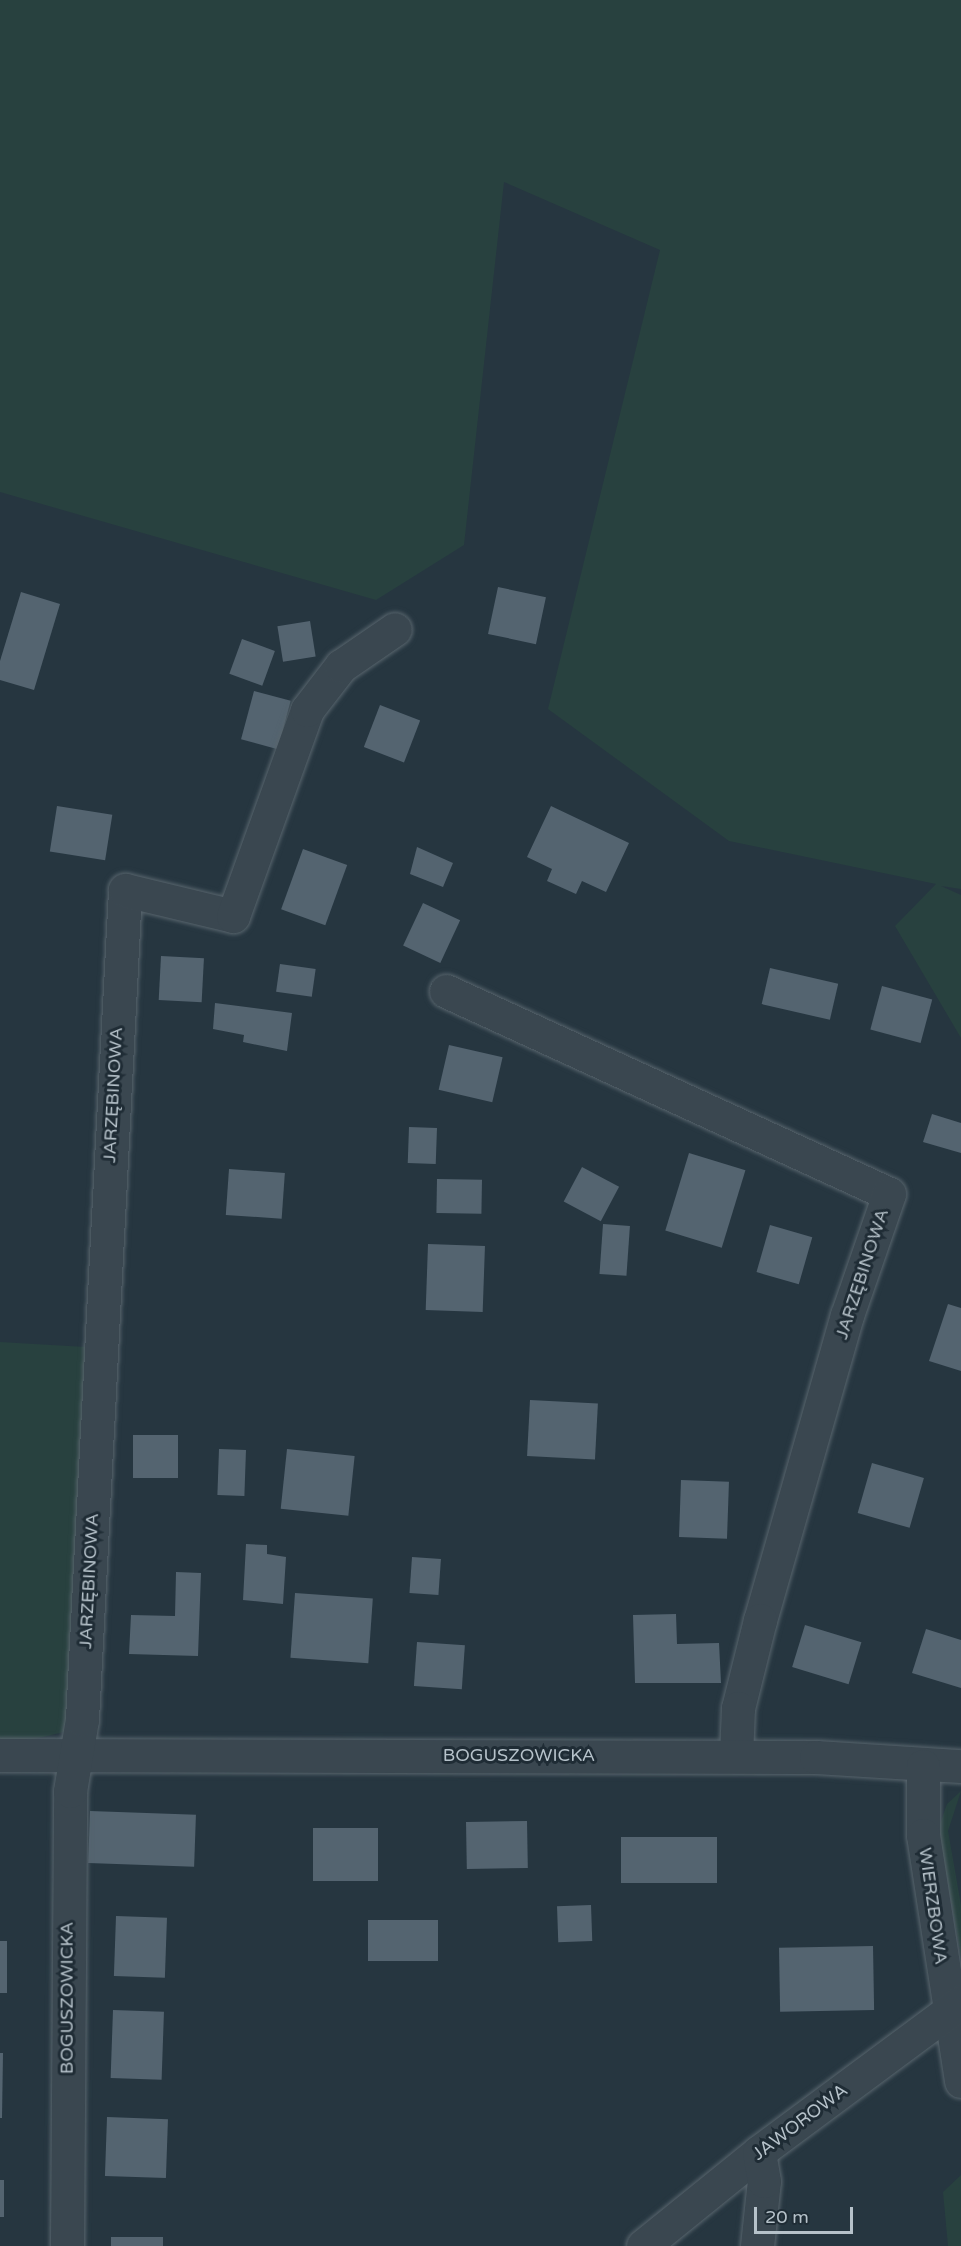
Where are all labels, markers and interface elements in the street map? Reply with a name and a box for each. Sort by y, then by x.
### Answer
street label: JARZĘBINOWA [99,1027,127,1163]
street label: JARZĘBINOWA [831,1206,893,1342]
street label: JARZĘBINOWA [75,1513,103,1649]
street label: BOGUSZOWICKA [443,1744,595,1766]
street label: WIERZBOWA [914,1846,952,1966]
street label: BOGUSZOWICKA [56,1922,78,2074]
street label: JAWOROWA [748,2079,852,2165]
scale bar [757,2195,856,2233]
text: 20 m [765,2206,809,2228]

